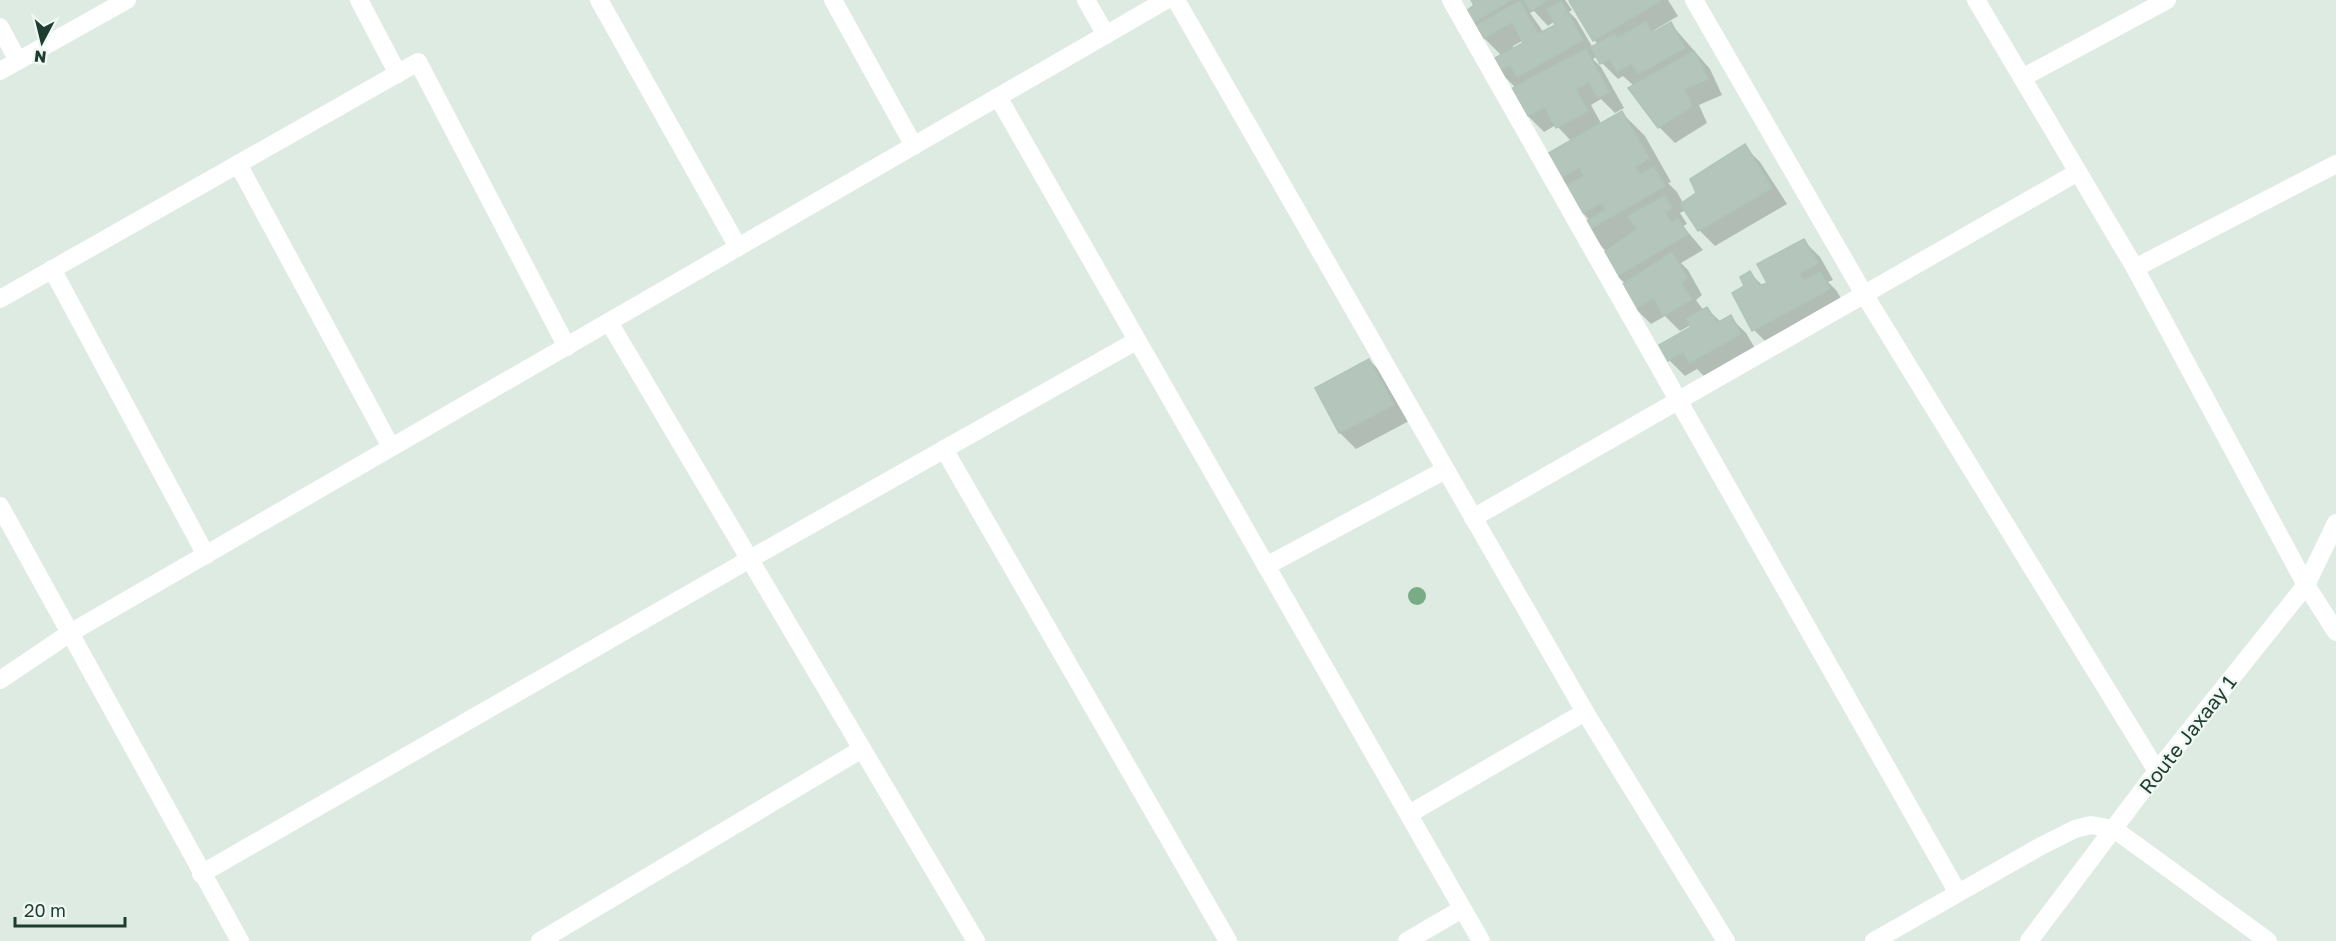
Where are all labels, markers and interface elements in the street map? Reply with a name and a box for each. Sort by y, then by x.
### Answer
north arrow [12,12,72,72]
text: N [33,46,47,68]
street label: Route Jaxaay 1 [2133,670,2241,798]
scale bar [15,890,124,928]
text: 20 m [24,899,66,921]

